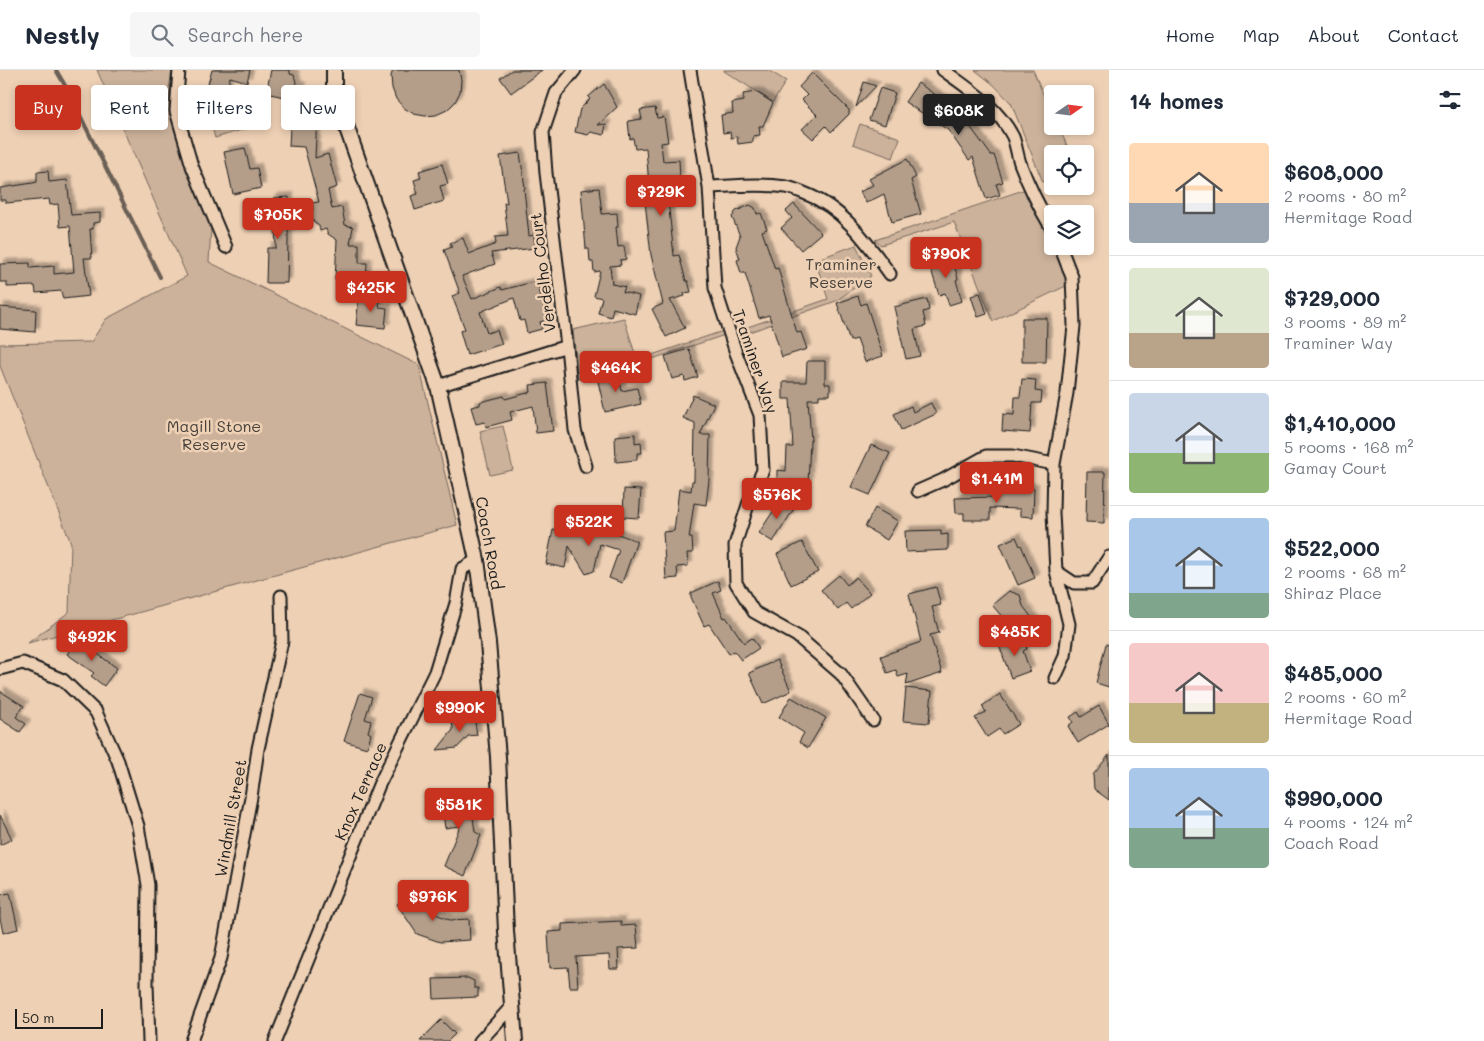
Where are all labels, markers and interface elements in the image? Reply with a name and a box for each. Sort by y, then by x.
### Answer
search box [130,12,480,57]
text: Nestly [25,19,100,50]
icon: search [148,21,176,49]
text: Search here [188,22,303,47]
text: Home [1166,23,1215,47]
text: Map [1243,23,1279,47]
text: About [1307,23,1360,47]
text: Contact [1388,23,1459,47]
chip: Buy [15,85,81,130]
chip: Rent [91,85,168,130]
chip: Filters [178,85,271,130]
chip: New [281,85,355,130]
north arrow [1044,85,1094,135]
map controls [1044,85,1094,255]
icon: filters [1436,86,1464,114]
text: 14 homes [1129,87,1224,114]
pin: $608K [924,93,994,136]
text: $608K [934,99,984,120]
button: locate [1044,145,1094,195]
text: $608,000 [1284,158,1383,185]
icon: home [1169,163,1229,223]
pin: $729K [626,174,696,217]
text: $729K [637,180,685,201]
text: 2 rooms · 80 m² [1284,185,1406,206]
pin: $705K [243,198,313,240]
text: $705K [254,203,302,224]
button: layers [1044,205,1094,255]
text: Hermitage Road [1284,206,1412,227]
street label: Verdelho Court [524,212,560,334]
pin: $790K [911,236,981,279]
text: $790K [921,242,971,263]
park label: Traminer Reserve [805,253,877,292]
pin: $425K [336,270,406,313]
text: $425K [347,276,395,297]
text: $729,000 [1284,284,1380,311]
icon: home [1169,288,1229,348]
street label: Traminer Way [728,306,784,416]
text: 3 rooms · 89 m² [1284,311,1406,332]
text: Traminer Way [1284,332,1393,353]
pin: $464K [581,350,651,393]
text: $464K [591,356,641,377]
text: $1,410,000 [1284,409,1396,436]
icon: home [1169,413,1229,473]
park label: Magill Stone Reserve [167,415,261,454]
text: 5 rooms · 168 m² [1284,436,1414,457]
text: Gamay Court [1284,457,1387,478]
pin: $1.41M [956,462,1038,504]
text: $1.41M [971,467,1023,488]
pin: $576K [742,478,812,520]
text: $576K [753,483,801,504]
street label: Coach Road [471,495,509,591]
pin: $522K [554,504,624,547]
text: $522K [565,510,613,531]
text: $522,000 [1284,534,1380,561]
icon: home [1169,538,1229,598]
text: 2 rooms · 68 m² [1284,561,1406,582]
text: Shiraz Place [1284,582,1382,603]
pin: $485K [980,614,1050,657]
pin: $492K [57,620,127,662]
text: $485K [990,620,1040,641]
text: $492K [67,625,117,646]
text: $485,000 [1284,659,1383,686]
icon: home [1169,663,1229,723]
text: 2 rooms · 60 m² [1284,686,1406,707]
pin: $990K [425,690,495,733]
text: $990K [435,696,485,717]
text: Hermitage Road [1284,707,1412,728]
street label: Knox Terrace [329,739,391,843]
street label: Windmill Street [209,757,251,879]
text: $990,000 [1284,784,1383,811]
pin: $581K [424,788,494,830]
icon: home [1169,788,1229,848]
text: $581K [436,793,482,814]
text: 4 rooms · 124 m² [1284,811,1413,832]
text: Coach Road [1284,832,1378,853]
pin: $976K [398,880,468,922]
text: $976K [409,885,457,906]
scale bar [15,1006,102,1029]
text: 50 m [22,1008,54,1027]

